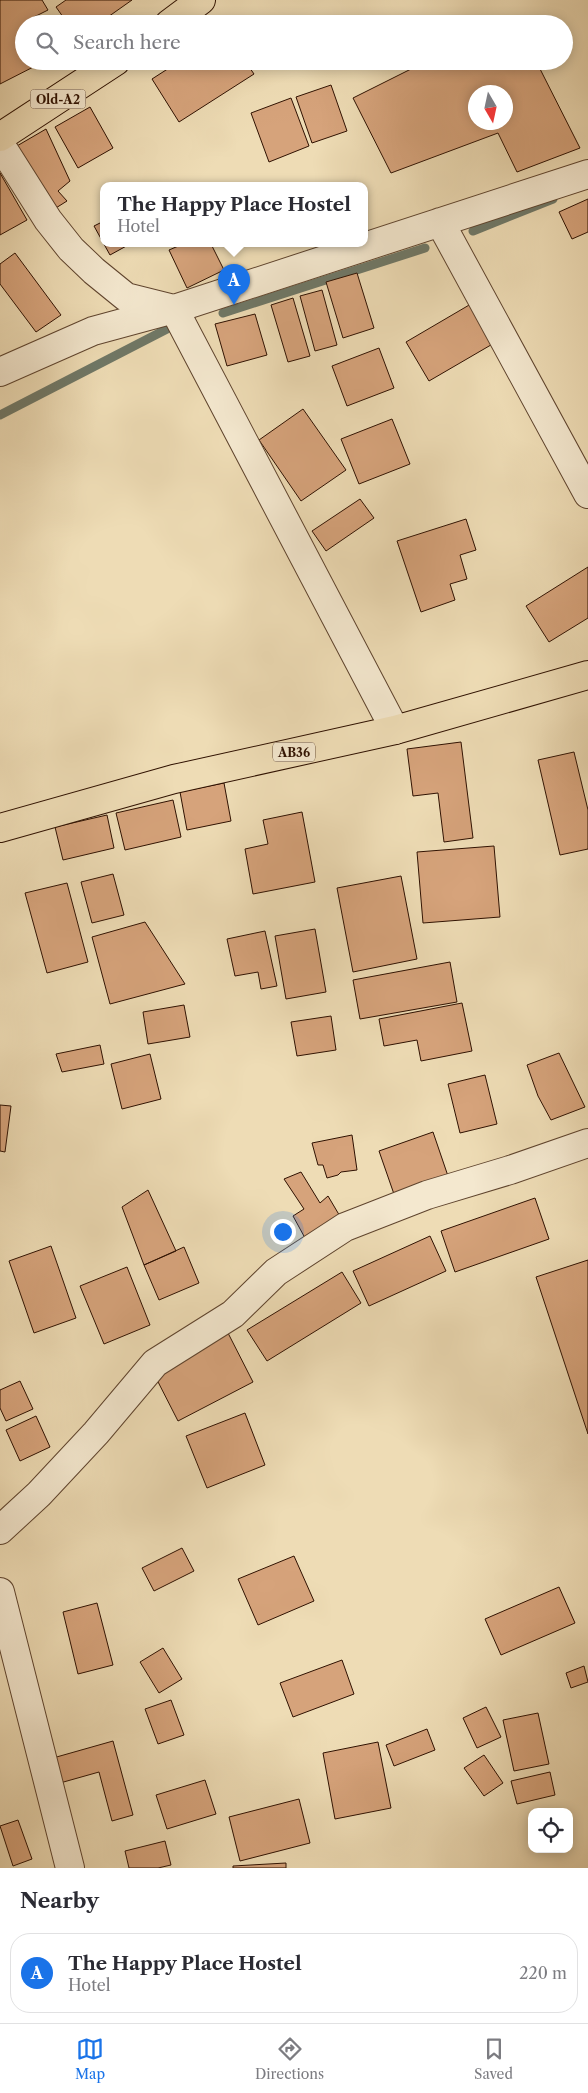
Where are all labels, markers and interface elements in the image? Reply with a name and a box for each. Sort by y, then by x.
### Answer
search box [15,15,573,70]
icon: search [33,29,61,57]
text: Search here [73,31,181,54]
north arrow [468,85,513,130]
road number: Old-A2 [30,90,86,108]
popup [100,182,368,247]
text: The Happy Place Hostel [117,193,351,216]
text: Hotel [117,216,160,236]
pin: A [218,264,250,305]
road number: AB36 [273,742,315,762]
your location [270,1219,296,1245]
map controls [528,1808,573,1853]
button: locate [528,1808,573,1853]
text: Nearby [20,1888,99,1913]
text: The Happy Place Hostel [68,1952,302,1975]
text: A [31,1963,43,1983]
text: 220 m [519,1963,567,1983]
text: Hotel [68,1975,111,1995]
tab: Map [75,2035,105,2083]
tab: Directions [255,2035,324,2083]
tab: Saved [474,2035,513,2083]

